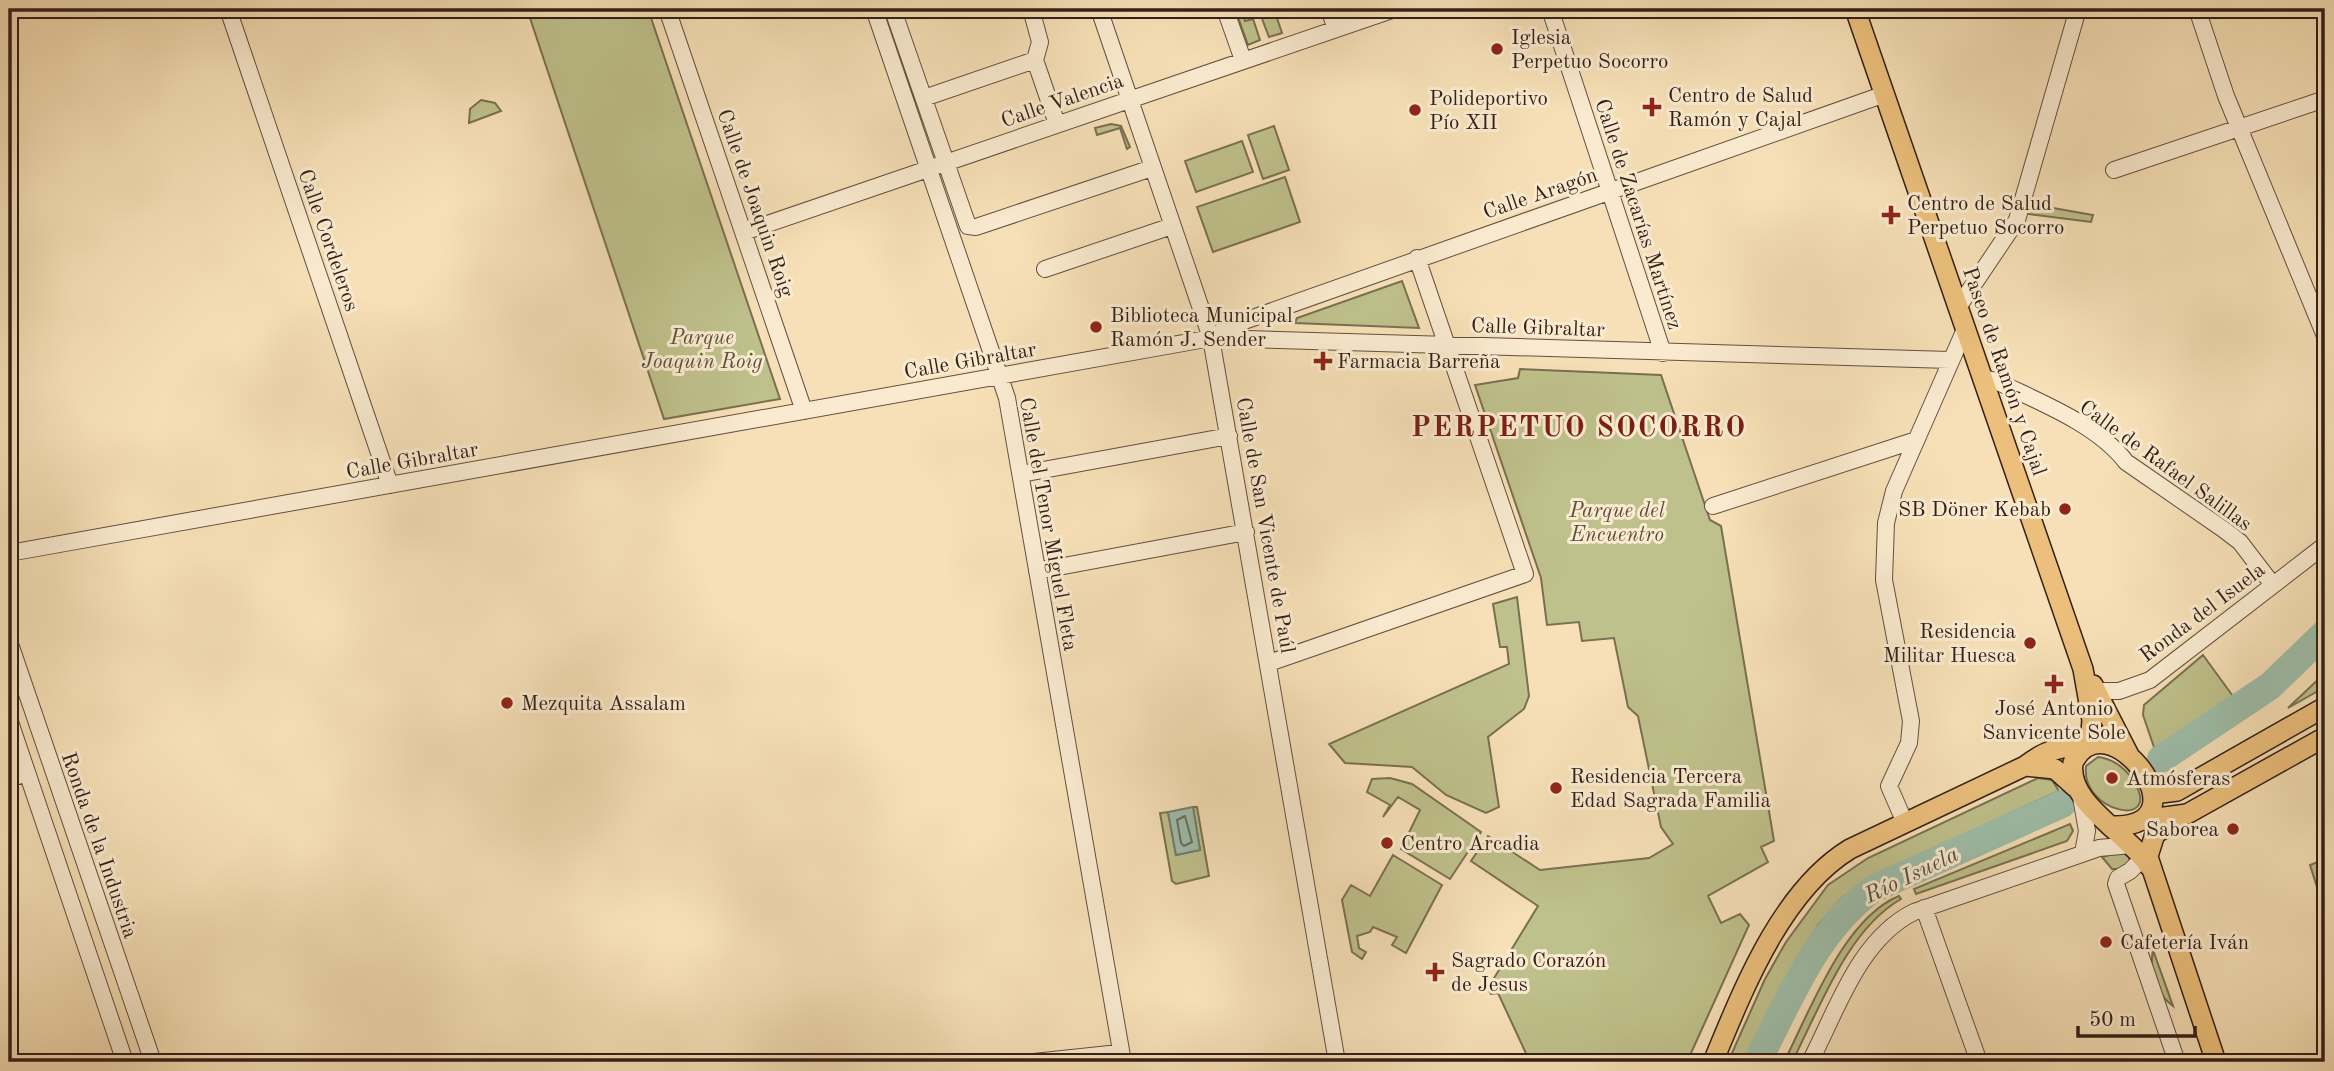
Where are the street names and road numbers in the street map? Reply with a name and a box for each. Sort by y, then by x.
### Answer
street label: Calle Valencia [999,71,1126,132]
street label: Calle de Zacarías Martínez [1590,97,1685,332]
street label: Calle de Joaquin Roig [713,107,797,301]
street label: Calle Aragón [1481,165,1600,224]
street label: Calle Cordeleros [293,167,362,314]
street label: Paseo de Ramón y Cajal [1958,264,2049,479]
street label: Calle Gibraltar [1471,316,1606,341]
street label: Calle Gibraltar [903,339,1038,383]
street label: Calle del Tenor Miguel Fleta [1015,396,1080,653]
street label: Calle de San Vicente de Paúl [1232,396,1297,655]
street label: Calle de Rafael Salillas [2075,397,2255,536]
street label: Calle Gibraltar [345,439,480,483]
street label: Ronda del Isuela [2136,560,2269,667]
street label: Ronda de la Industria [57,750,140,941]

